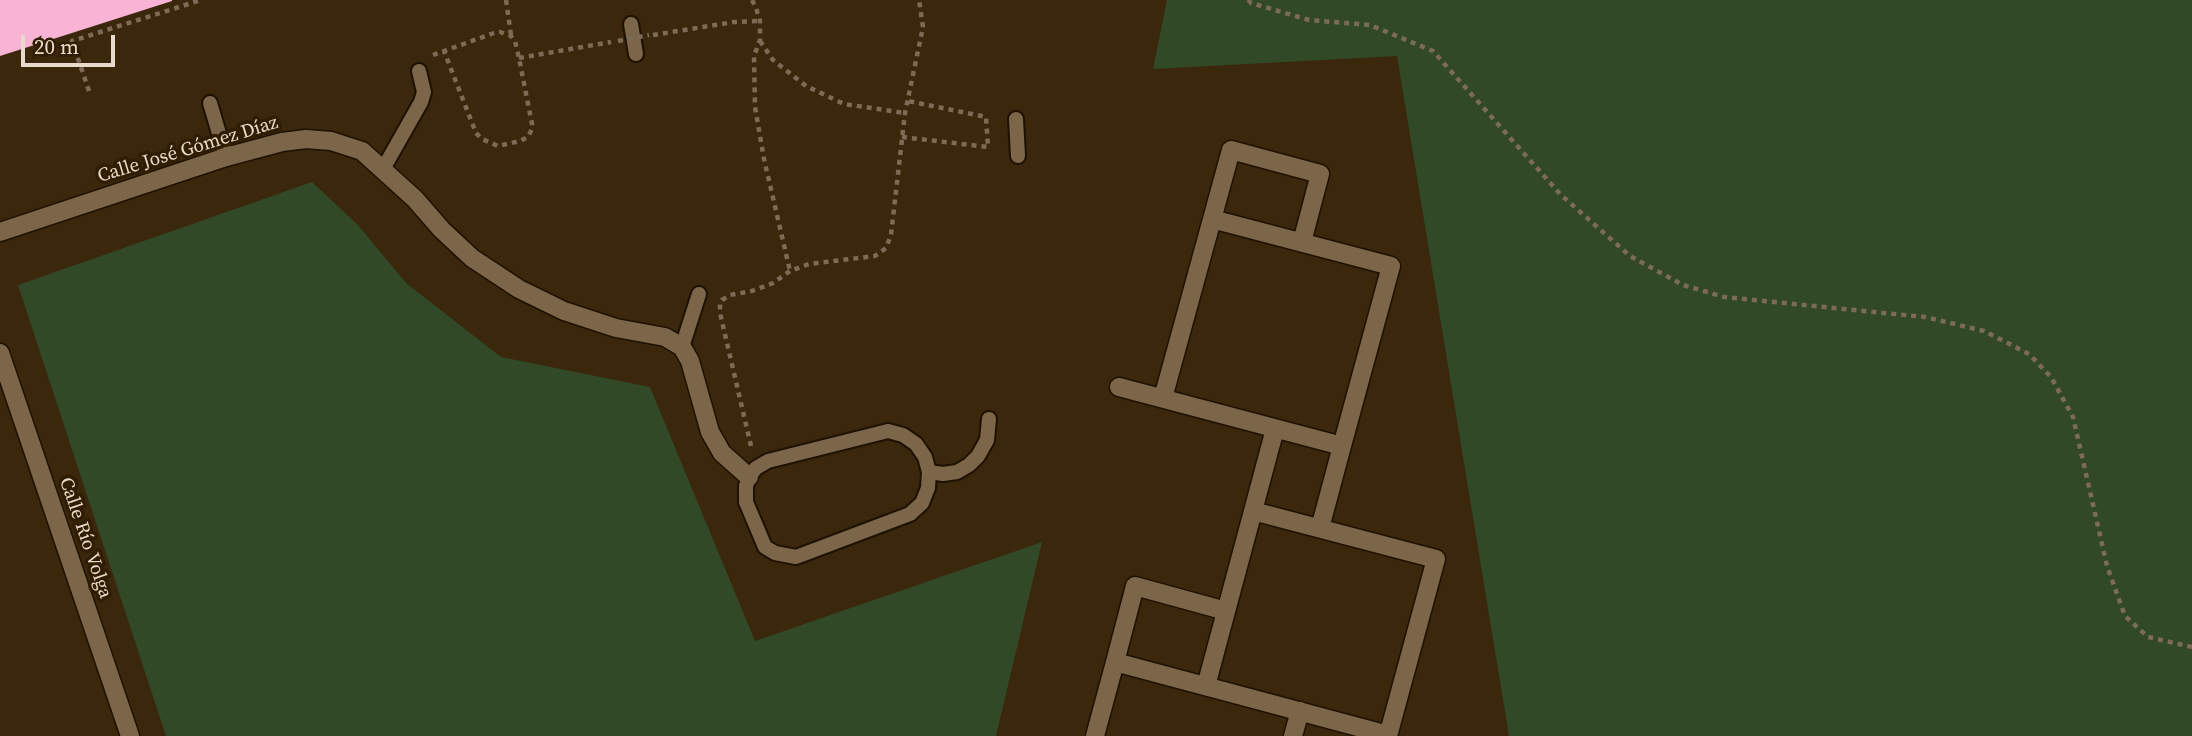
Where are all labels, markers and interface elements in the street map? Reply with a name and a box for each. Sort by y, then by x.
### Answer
scale bar [24,21,119,65]
text: 20 m [34,32,79,61]
street label: Calle José Gómez Díaz [95,112,281,188]
street label: Calle Río Volga [54,475,116,601]

